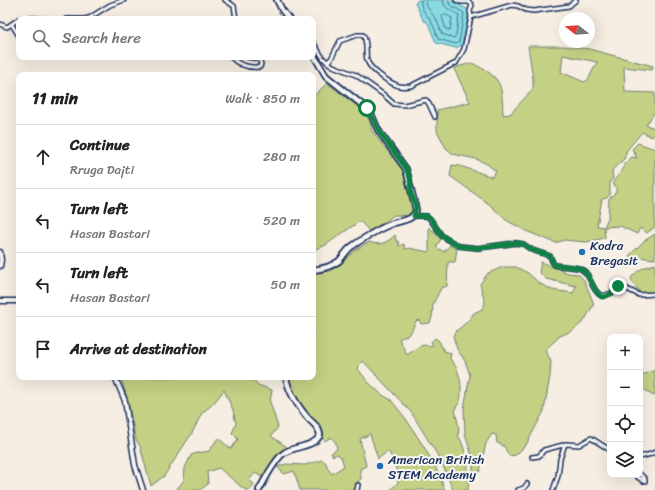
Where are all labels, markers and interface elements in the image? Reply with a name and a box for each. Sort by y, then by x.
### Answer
north arrow [559,12,595,48]
search box [16,16,316,60]
text: Search here [62,25,141,51]
icon: search [30,27,52,49]
text: 11 min [32,83,78,113]
text: Walk · 850 m [225,87,300,110]
route start [358,99,376,117]
text: Continue [70,132,130,158]
text: 280 m [263,145,300,168]
icon: ahead [32,146,54,168]
text: Rruga Dajti [70,158,134,181]
text: Turn left [70,196,128,222]
text: 520 m [263,209,300,232]
icon: left [32,210,54,232]
text: Hasan Bastari [70,222,150,245]
place label: Kodra Bregasit [590,234,638,272]
marker: Kodra Bregasit [577,247,587,257]
text: Turn left [70,260,128,286]
text: 50 m [270,273,300,296]
icon: left [32,274,54,296]
route end [609,277,627,295]
text: Hasan Bastari [70,286,150,309]
map controls [607,334,643,478]
button: + [607,334,643,370]
text: Arrive at destination [70,336,207,362]
icon: arrive [32,338,54,360]
button: − [607,370,643,406]
button: locate [607,406,643,442]
button: layers [607,442,643,478]
place label: American British STEM Academy [387,448,484,486]
marker: American British STEM Academy [375,461,385,471]

